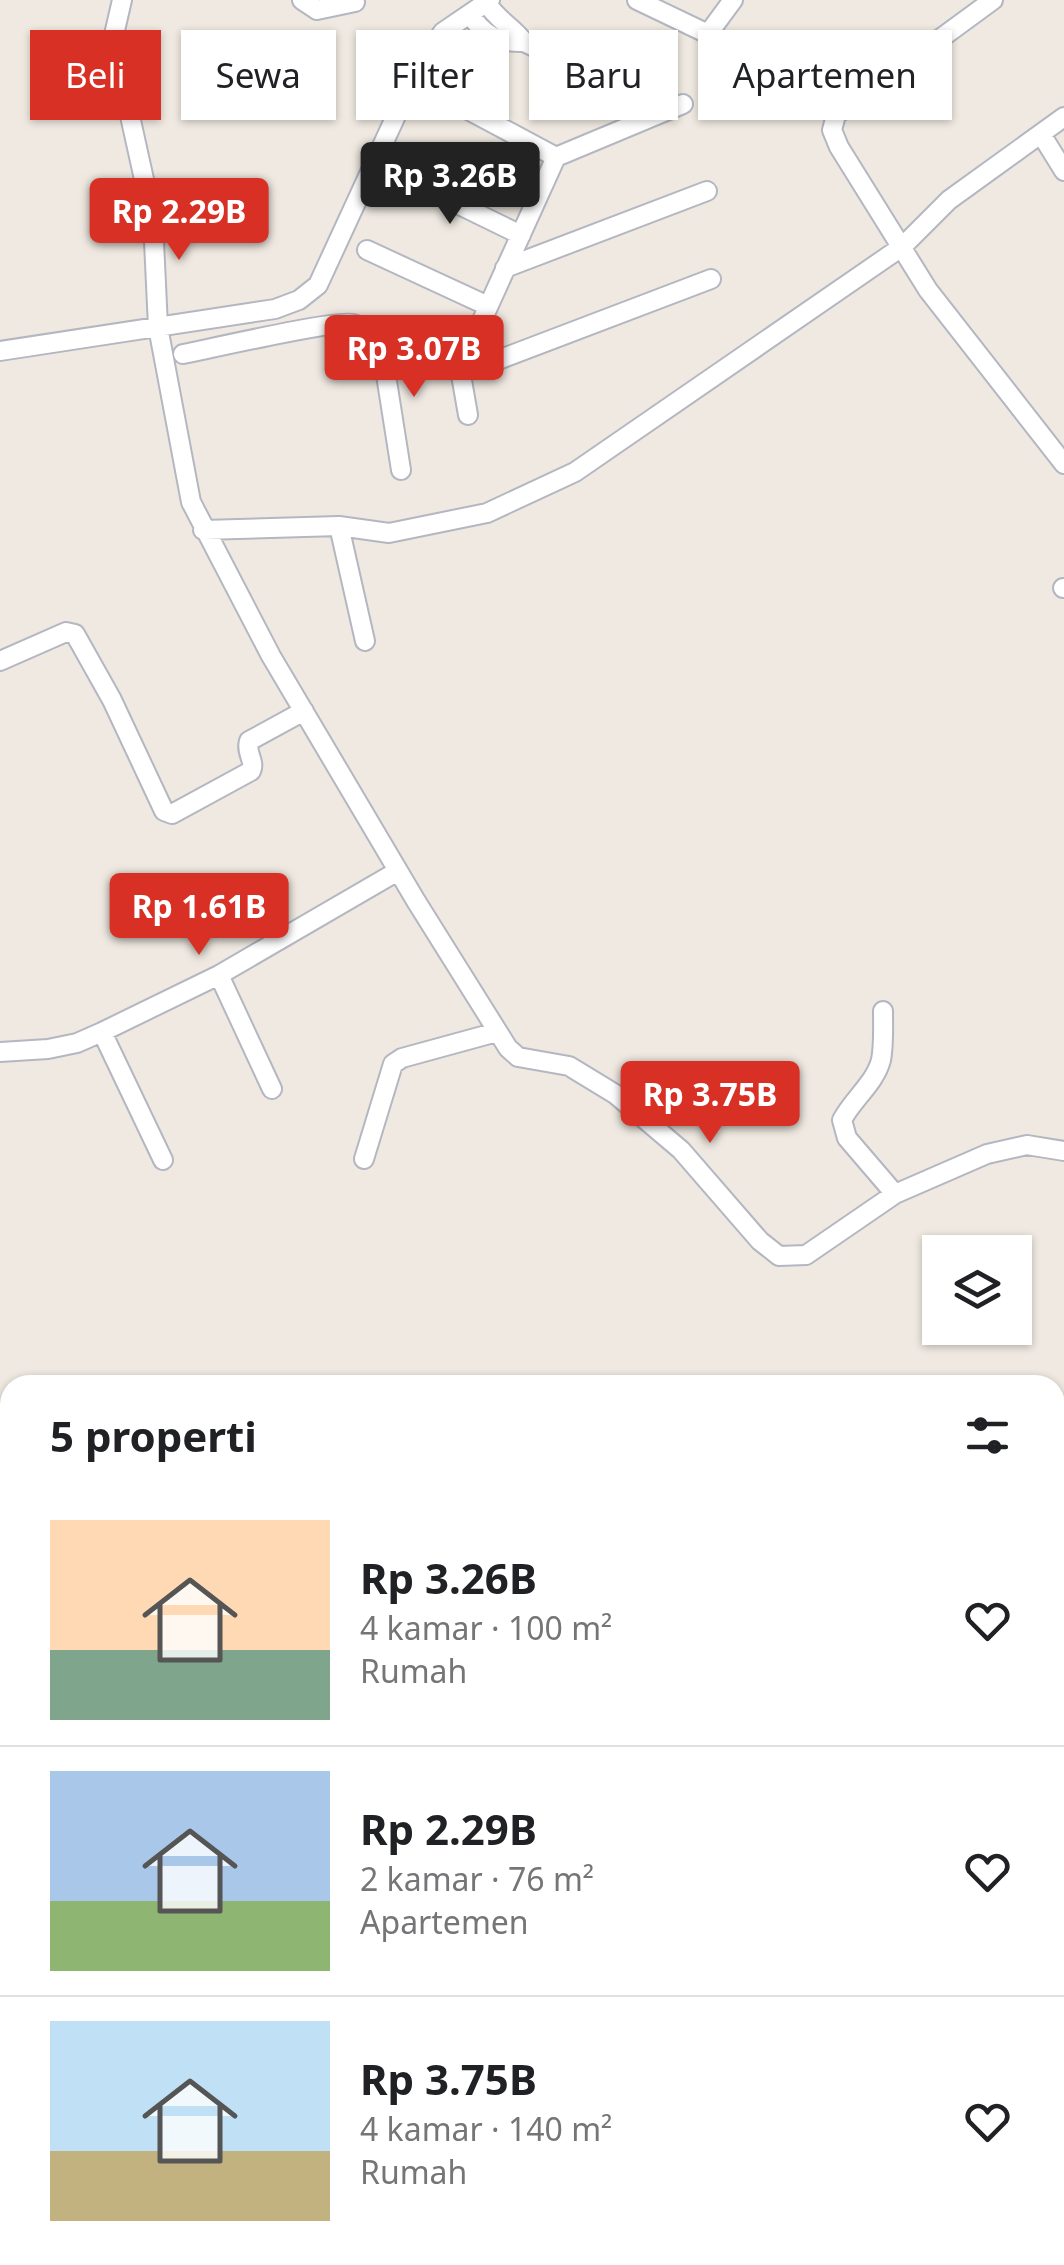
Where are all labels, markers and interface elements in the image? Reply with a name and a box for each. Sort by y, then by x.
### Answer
chip: Beli [30,30,161,120]
chip: Sewa [181,30,336,120]
chip: Filter [356,30,509,120]
chip: Baru [529,30,678,120]
chip: Apartemen [698,30,952,120]
pin: Rp 3.26B [347,142,553,227]
text: Rp 3.26B [383,153,517,196]
pin: Rp 2.29B [76,178,282,263]
text: Rp 2.29B [112,189,246,232]
pin: Rp 3.07B [311,315,517,400]
text: Rp 3.07B [347,326,481,369]
pin: Rp 1.61B [96,873,302,958]
text: Rp 1.61B [132,884,266,927]
pin: Rp 3.75B [607,1061,813,1146]
text: Rp 3.75B [643,1072,777,1115]
map controls [922,1235,1032,1345]
button: layers [922,1235,1032,1345]
text: 5 properti [50,1407,257,1464]
icon: filters [960,1408,1015,1463]
text: Rp 3.26B [360,1549,537,1606]
icon: home [130,1560,250,1680]
icon: heart [960,1593,1015,1648]
text: 4 kamar · 100 m² [360,1606,612,1649]
text: Rumah [360,1649,467,1692]
text: Rp 2.29B [360,1800,537,1857]
icon: home [130,1811,250,1931]
icon: heart [960,1844,1015,1899]
text: 2 kamar · 76 m² [360,1857,594,1900]
text: Apartemen [360,1900,529,1943]
text: Rp 3.75B [360,2050,537,2107]
icon: home [130,2061,250,2181]
icon: heart [960,2094,1015,2149]
text: 4 kamar · 140 m² [360,2107,612,2150]
text: Rumah [360,2150,467,2193]

